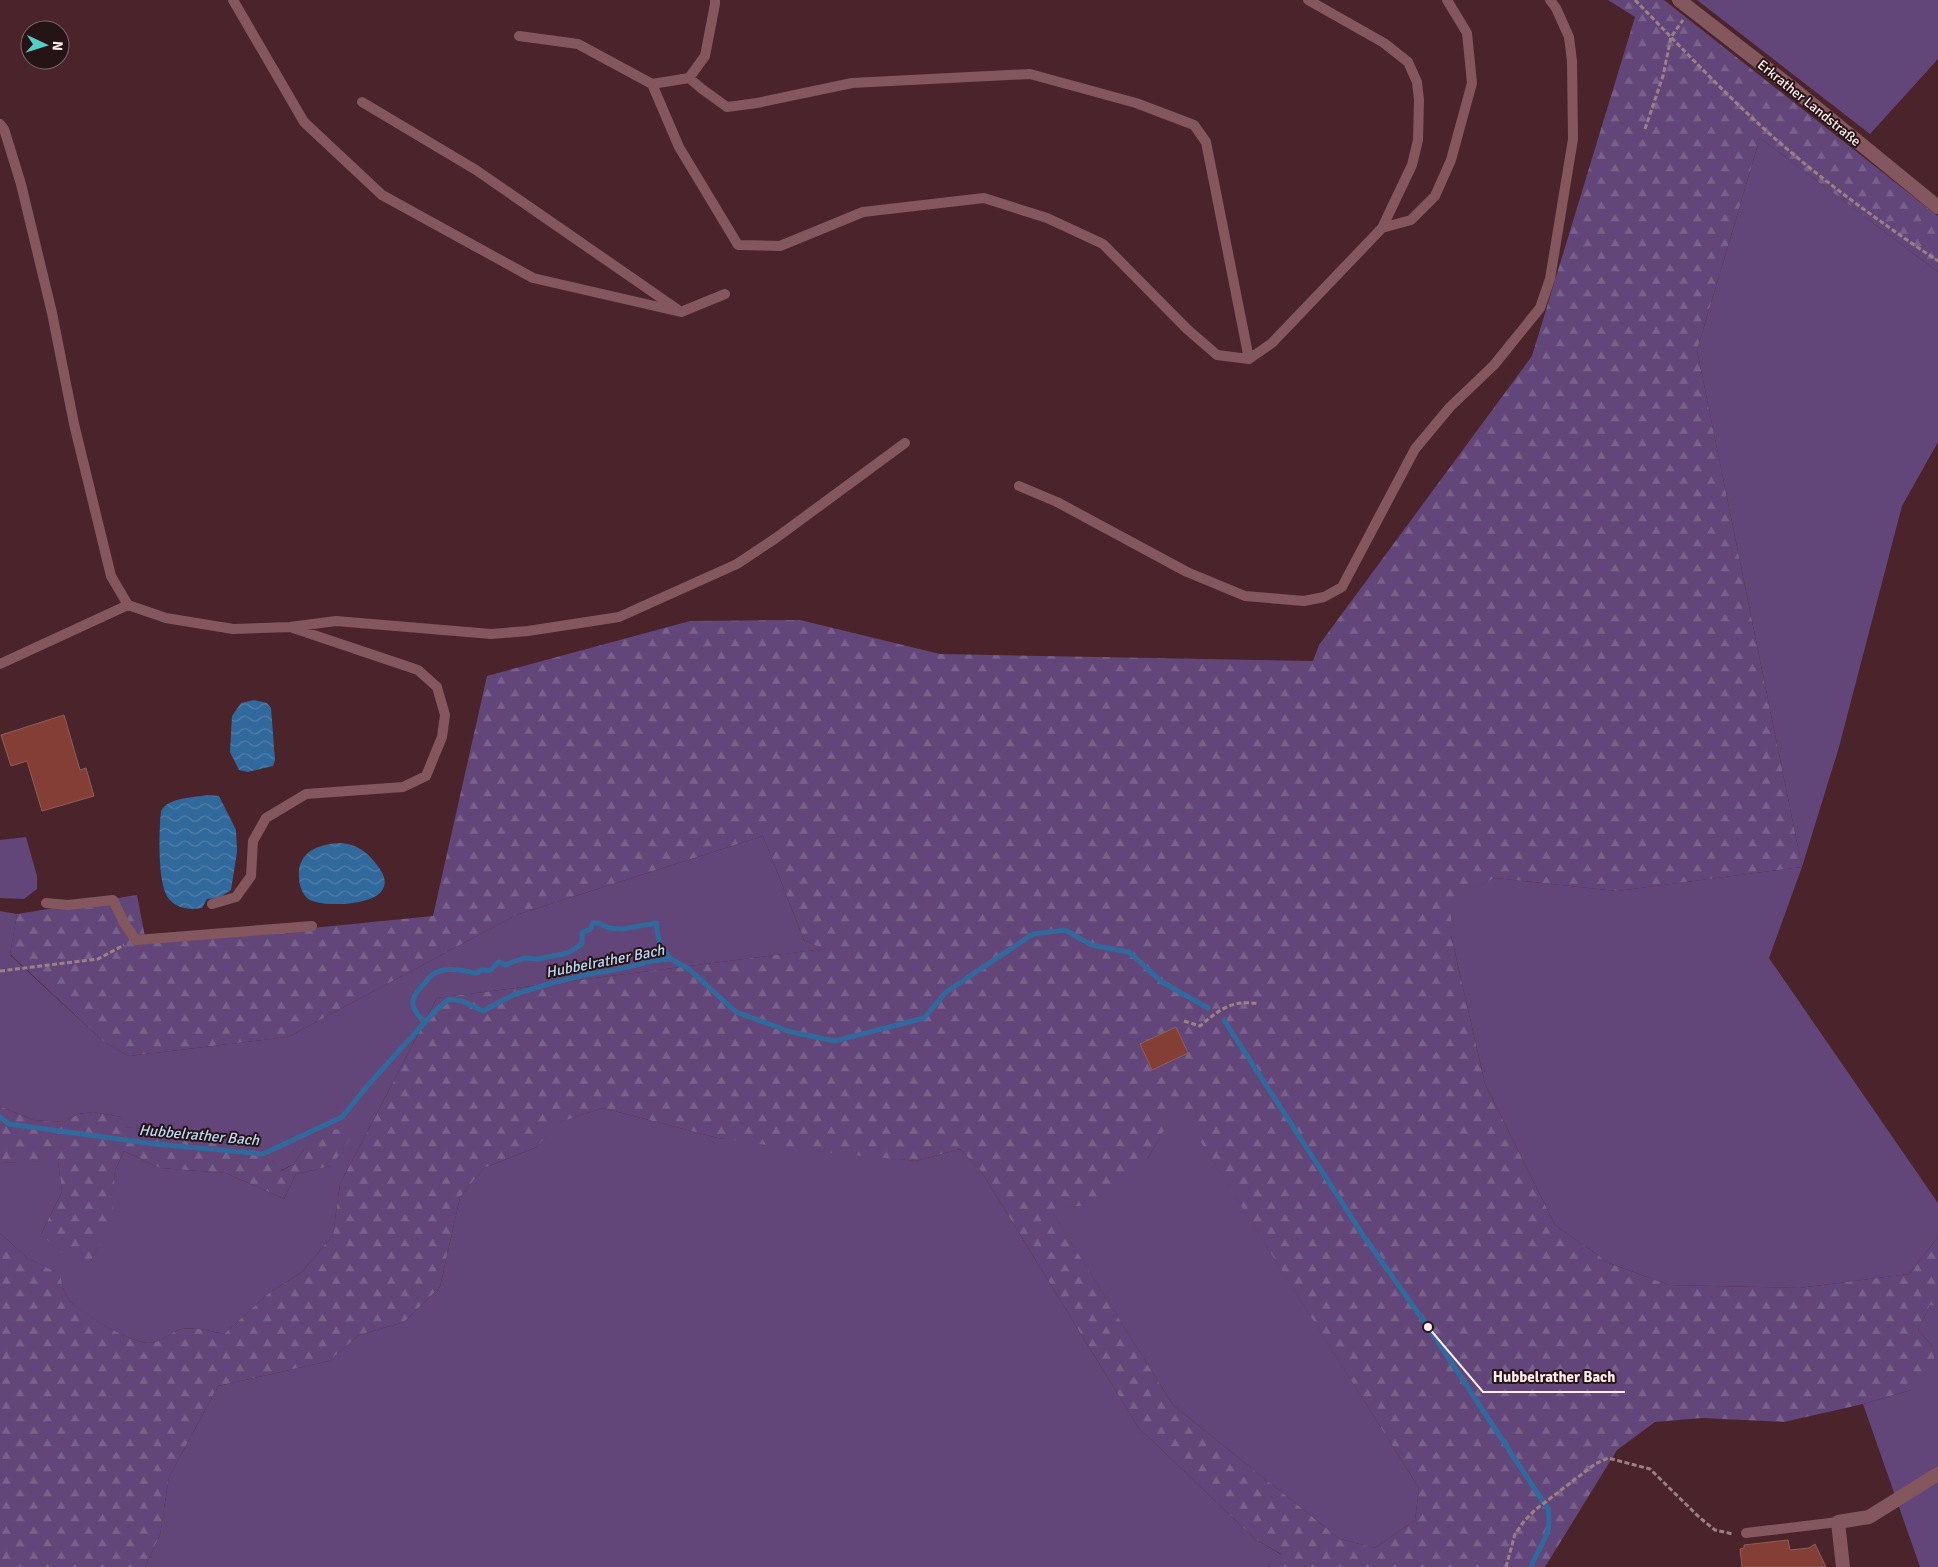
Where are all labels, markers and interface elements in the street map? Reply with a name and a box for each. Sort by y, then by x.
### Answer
north arrow [20,20,70,70]
text: N [49,40,66,51]
street label: Erkrather Landstraße [1754,56,1864,150]
water label: Hubbelrather Bach [544,941,667,981]
water label: Hubbelrather Bach [138,1121,261,1149]
callout: Hubbelrather Bach [1483,1362,1625,1392]
text: Hubbelrather Bach [1493,1368,1615,1386]

